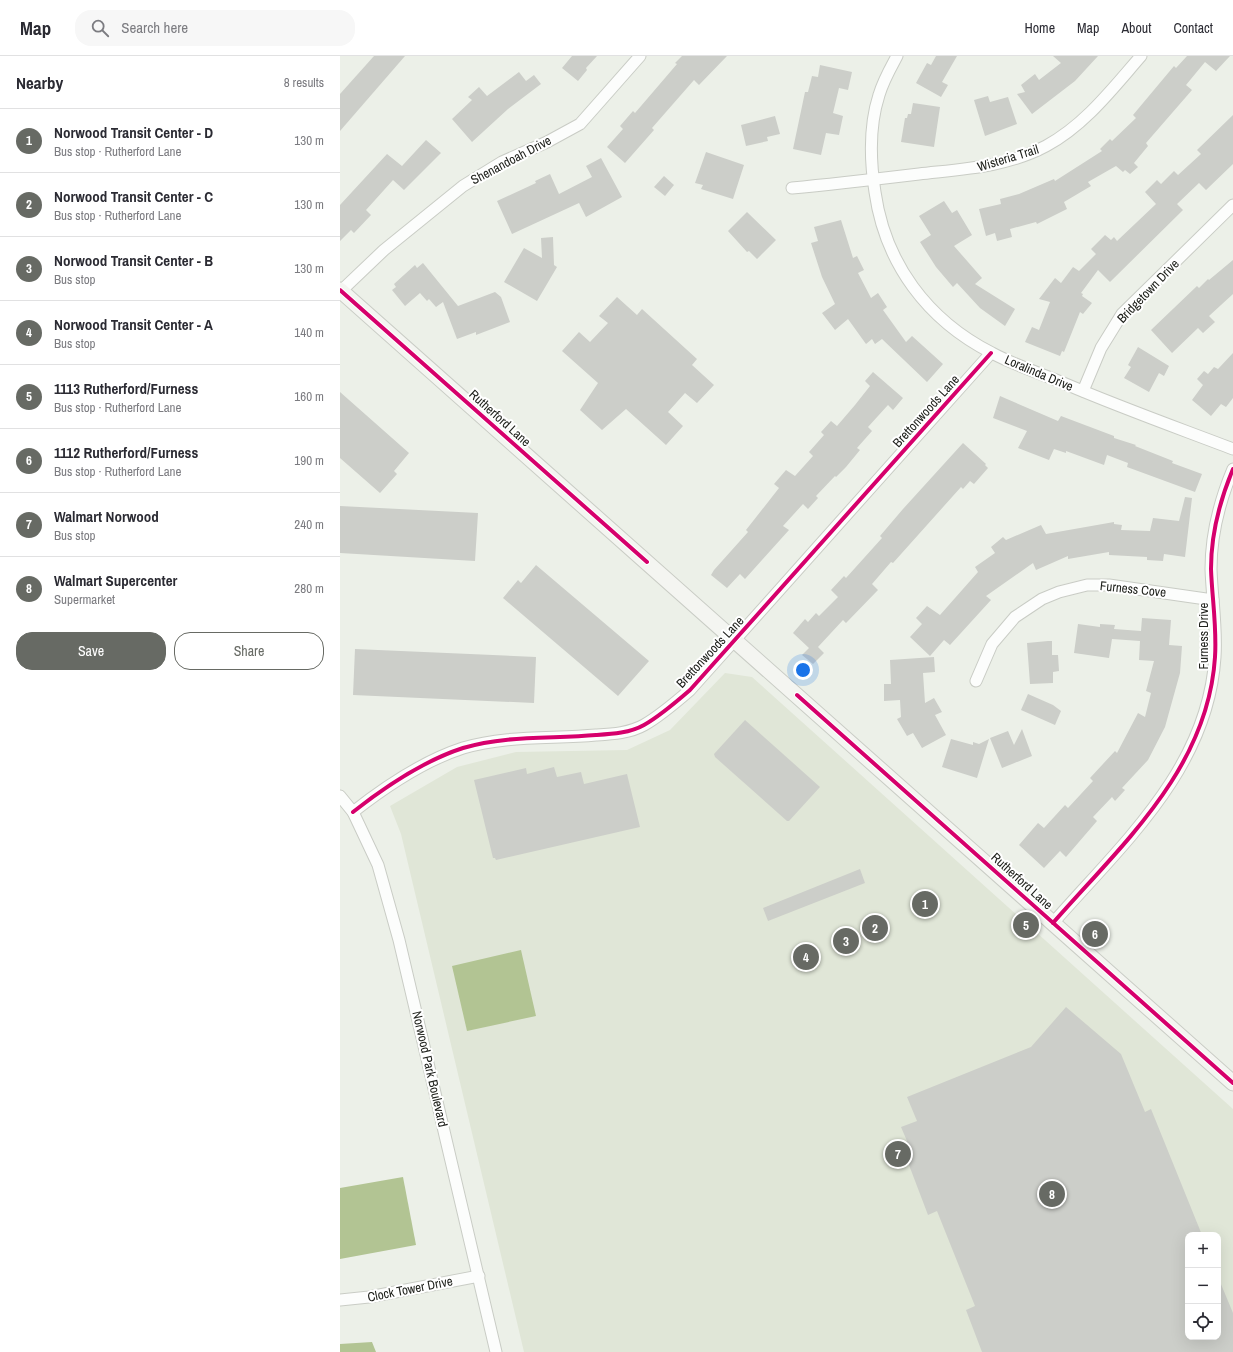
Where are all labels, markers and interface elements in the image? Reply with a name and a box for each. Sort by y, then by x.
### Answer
search box [75,10,355,46]
text: Map [20,15,51,41]
icon: search [89,17,111,39]
text: Search here [121,17,188,38]
text: Home [1024,19,1055,37]
text: Map [1077,19,1099,37]
text: About [1121,19,1151,37]
text: Contact [1173,19,1213,37]
text: Nearby [16,71,63,94]
text: 8 results [284,74,324,91]
text: Norwood Transit Center - D [54,122,213,143]
text: 1 [26,132,32,149]
text: 130 m [294,132,324,149]
street label: Shenandoah Drive [468,132,554,188]
street label: Wisteria Trail [975,141,1041,175]
text: Bus stop · Rutherford Lane [54,143,181,160]
text: Norwood Transit Center - C [54,186,213,207]
text: 2 [26,196,32,213]
text: 130 m [294,196,324,213]
text: Bus stop · Rutherford Lane [54,207,181,224]
text: Norwood Transit Center - B [54,250,213,271]
street label: Bridgetown Drive [1113,255,1183,327]
text: 3 [26,260,32,277]
text: 130 m [294,260,324,277]
text: Bus stop [54,271,95,288]
text: Norwood Transit Center - A [54,314,213,335]
text: 4 [26,324,32,341]
text: 140 m [294,324,324,341]
text: Bus stop [54,335,95,352]
street label: Loralinda Drive [1002,351,1076,395]
street label: Brettonwoods Lane [889,371,963,451]
text: 1113 Rutherford/Furness [54,378,198,399]
street label: Rutherford Lane [466,386,534,450]
text: 5 [26,388,32,405]
text: 160 m [294,388,324,405]
text: Bus stop · Rutherford Lane [54,399,181,416]
text: 1112 Rutherford/Furness [54,442,198,463]
text: 6 [26,452,32,469]
text: 190 m [294,452,324,469]
text: Bus stop · Rutherford Lane [54,463,181,480]
text: Walmart Norwood [54,506,159,527]
text: 7 [26,516,32,533]
text: 240 m [294,516,324,533]
text: Bus stop [54,527,95,544]
text: Walmart Supercenter [54,570,177,591]
street label: Furness Cove [1099,577,1167,601]
text: 8 [26,580,32,597]
text: 280 m [294,580,324,597]
text: Supermarket [54,591,115,608]
street label: Furness Drive [1195,602,1212,669]
street label: Brettonwoods Lane [672,613,748,691]
button: Save [16,632,166,670]
button: Share [174,632,324,670]
your location [793,660,813,680]
street label: Rutherford Lane [988,849,1056,913]
pin: 1 [912,889,938,919]
pin: 5 [1013,910,1039,940]
pin: 2 [862,913,888,943]
pin: 6 [1082,919,1108,949]
pin: 3 [833,926,859,956]
pin: 4 [793,942,819,972]
street label: Norwood Park Boulevard [408,1009,452,1129]
pin: 7 [885,1139,911,1169]
pin: 8 [1039,1179,1065,1209]
map controls [1185,1232,1221,1340]
button: + [1185,1232,1221,1268]
button: − [1185,1268,1221,1304]
street label: Clock Tower Drive [366,1272,454,1306]
button: locate [1185,1304,1221,1340]

